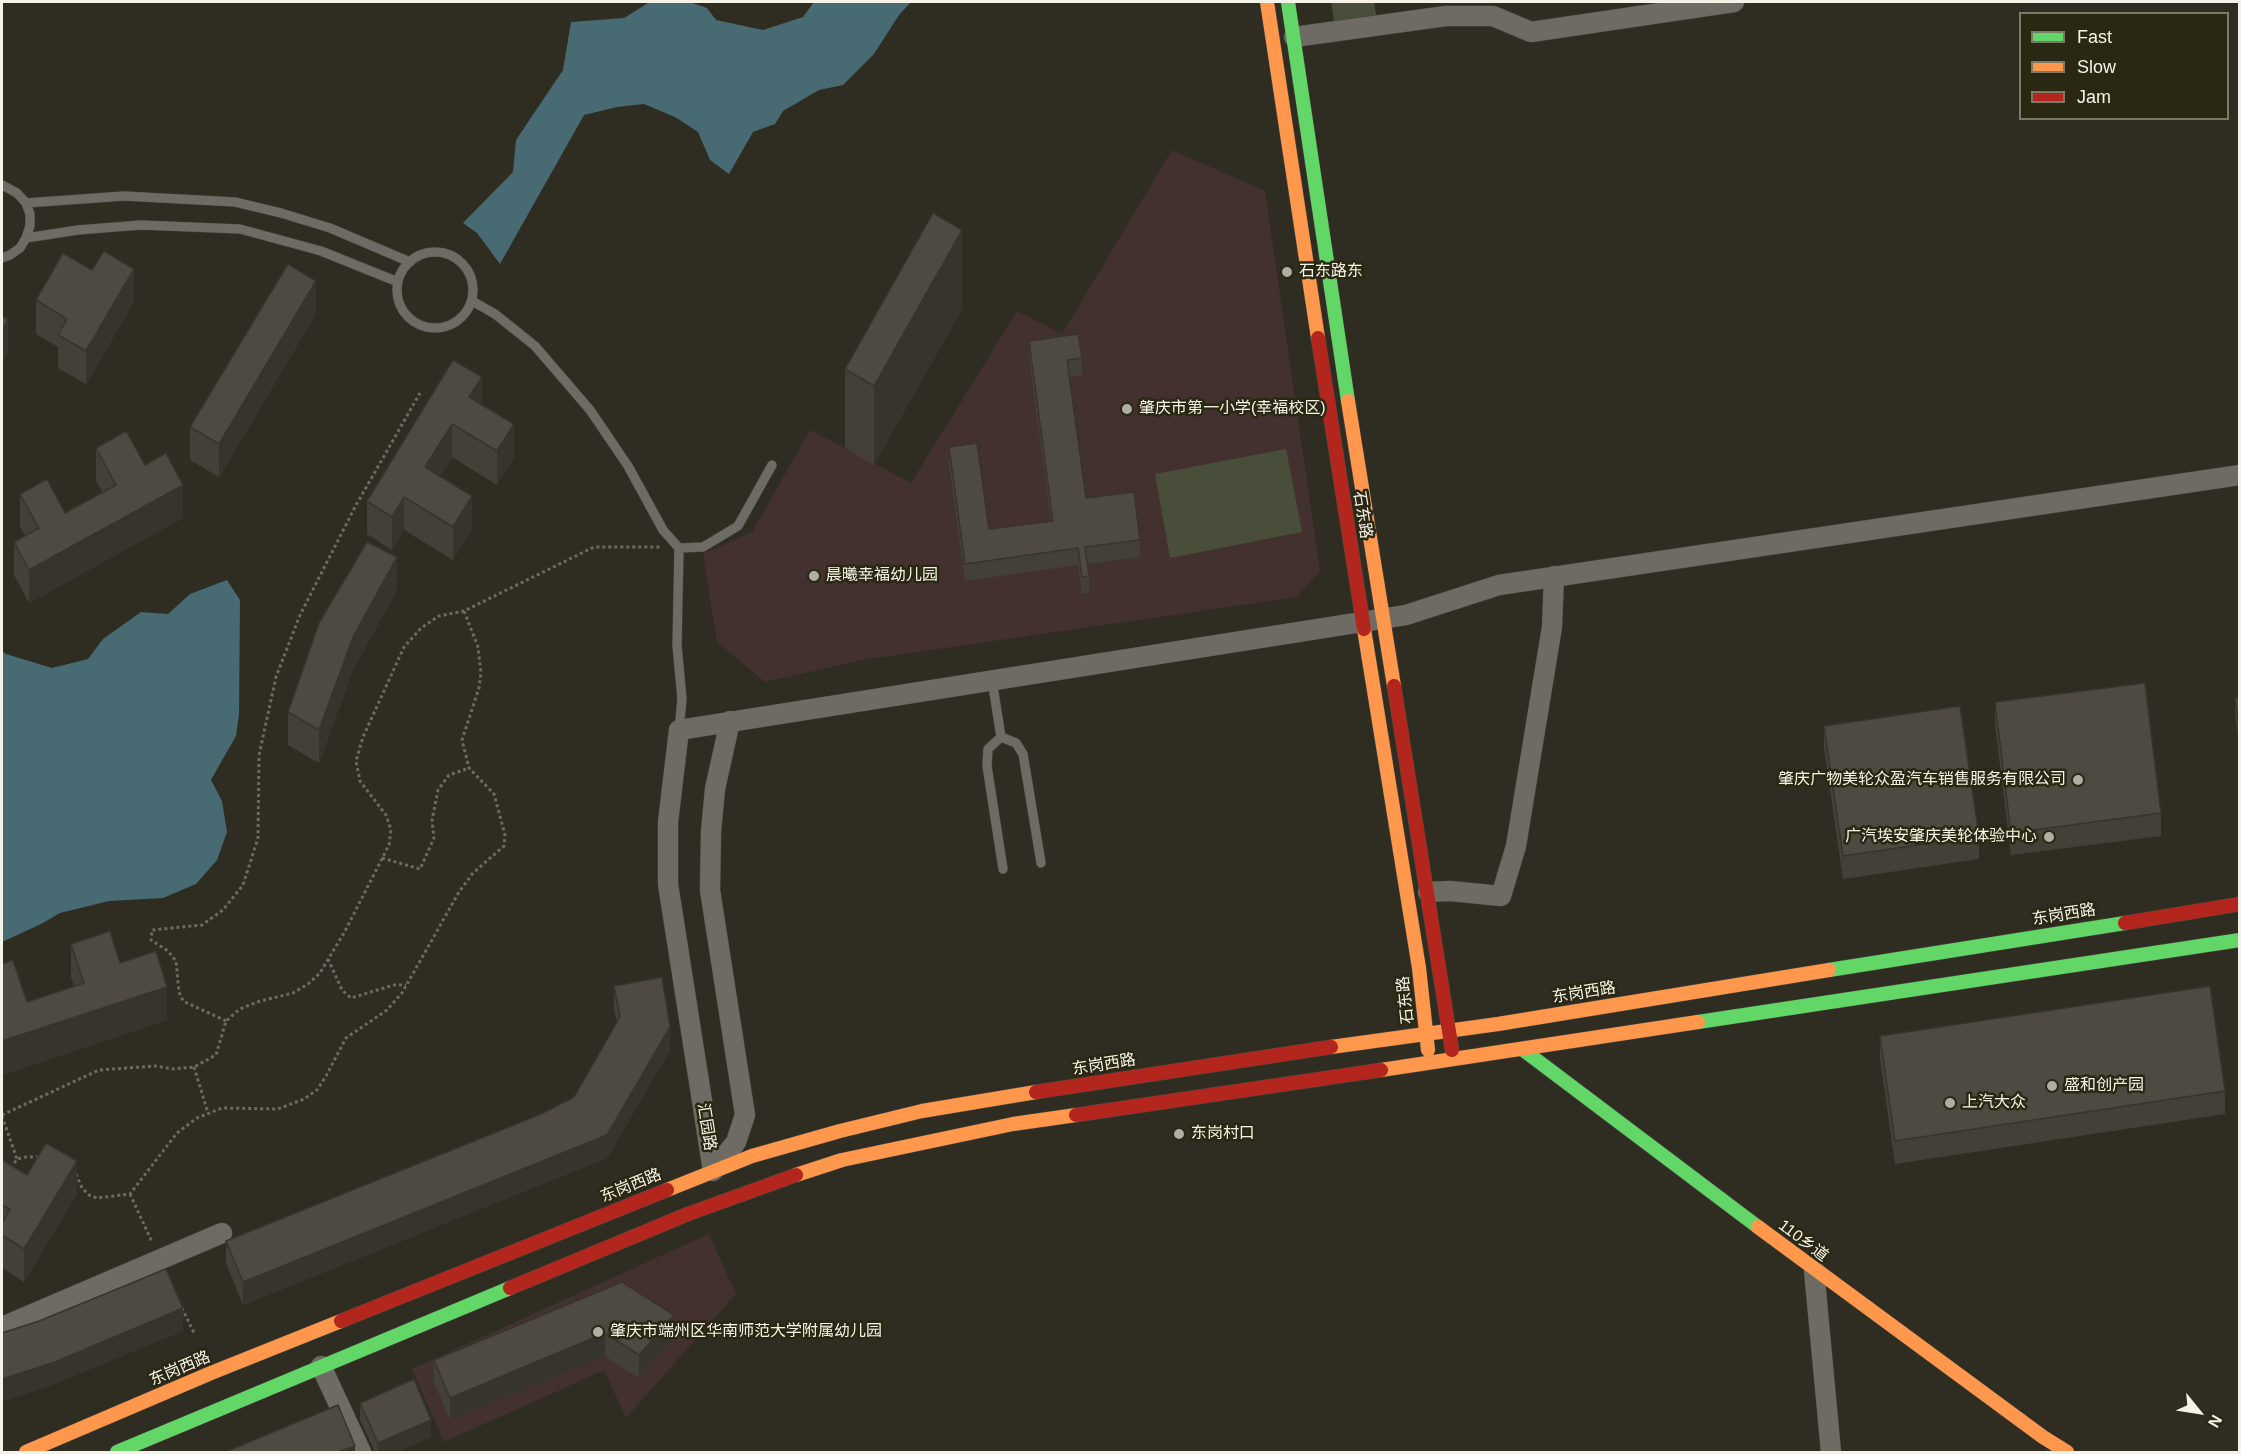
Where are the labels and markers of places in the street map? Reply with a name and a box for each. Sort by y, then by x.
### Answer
place label: 石东路东 [1299,262,1363,282]
marker: 石东路东 [1280,265,1294,279]
place label: 肇庆市第一小学(幸福校区) [1139,399,1326,419]
marker: 肇庆市第一小学(幸福校区) [1120,402,1134,416]
place label: 晨曦幸福幼儿园 [826,566,938,586]
marker: 晨曦幸福幼儿园 [807,569,821,583]
place label: 肇庆广物美轮众盈汽车销售服务有限公司 [1778,770,2066,790]
marker: 肇庆广物美轮众盈汽车销售服务有限公司 [2071,773,2085,787]
place label: 广汽埃安肇庆美轮体验中心 [1845,827,2037,847]
marker: 广汽埃安肇庆美轮体验中心 [2042,830,2056,844]
place label: 盛和创产园 [2064,1076,2144,1096]
marker: 盛和创产园 [2045,1079,2059,1093]
place label: 上汽大众 [1962,1093,2026,1113]
marker: 上汽大众 [1943,1096,1957,1110]
place label: 东岗村口 [1191,1124,1255,1144]
marker: 东岗村口 [1172,1127,1186,1141]
place label: 肇庆市端州区华南师范大学附属幼儿园 [610,1322,882,1342]
marker: 肇庆市端州区华南师范大学附属幼儿园 [591,1325,605,1339]

